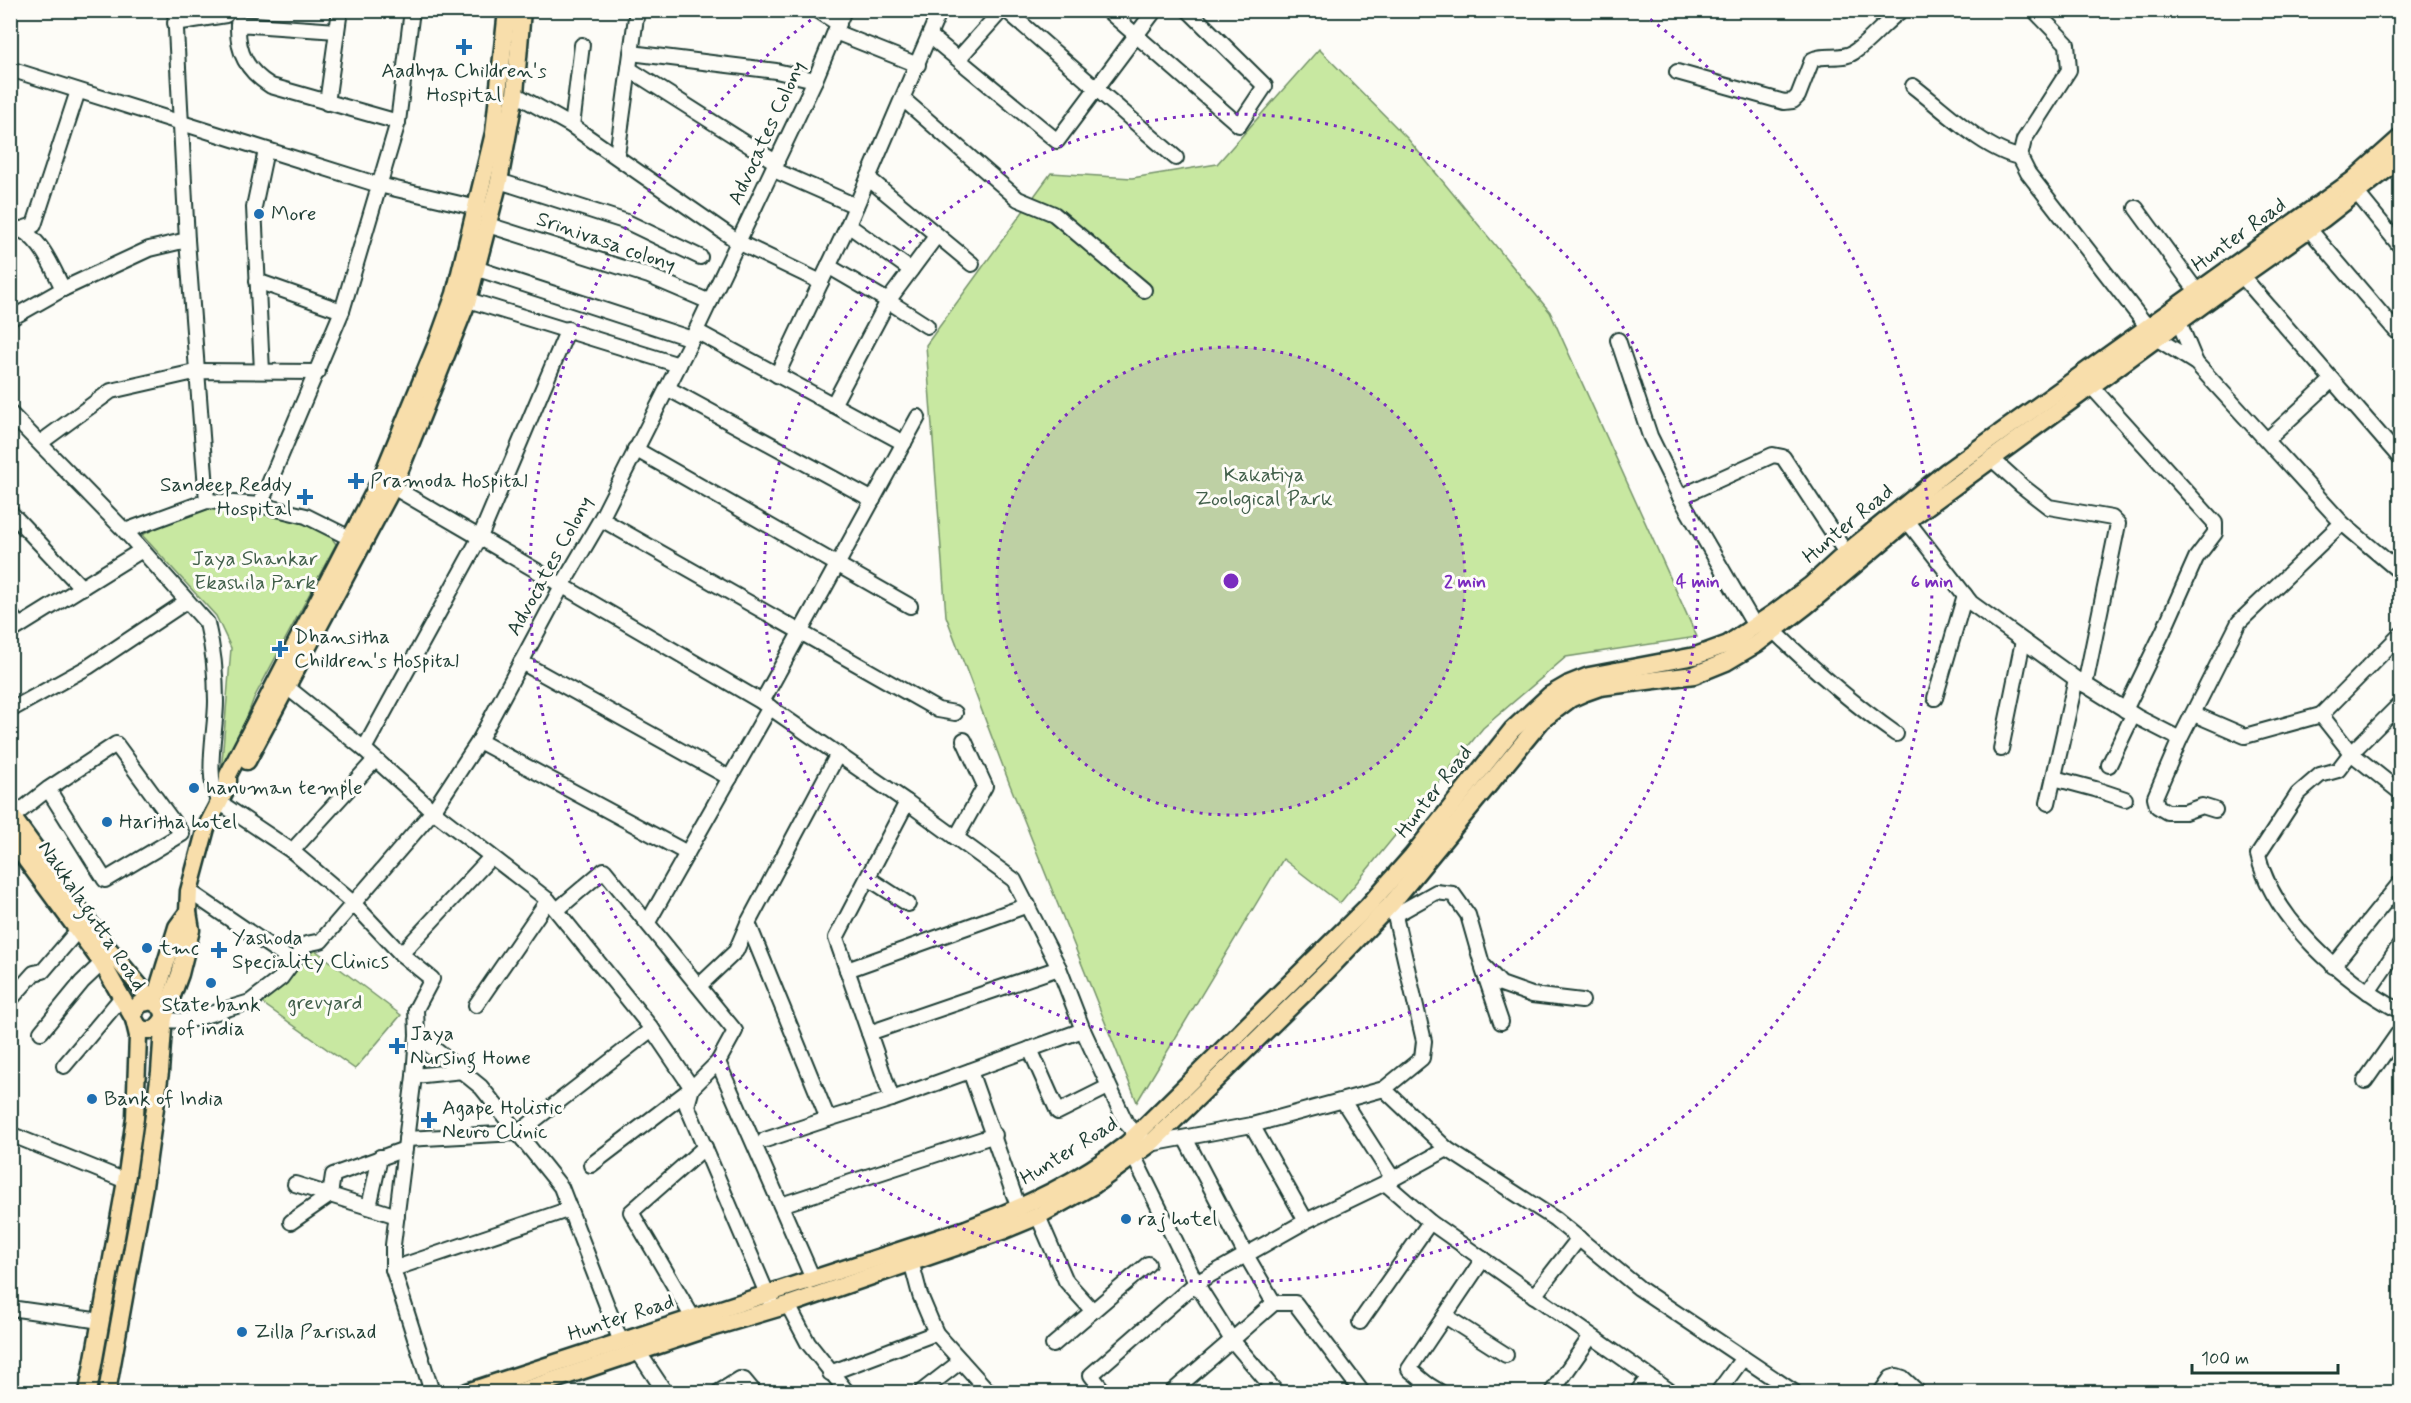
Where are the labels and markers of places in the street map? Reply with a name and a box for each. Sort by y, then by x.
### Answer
marker: Aadhya Children's Hospital [455,38,473,56]
place label: Aadhya Children's Hospital [381,57,547,109]
place label: More [271,200,317,228]
marker: More [252,207,266,221]
place label: Pramoda Hospital [370,467,528,495]
place label: Sandeep Reddy Hospital [160,471,292,523]
marker: Pramoda Hospital [347,472,365,490]
marker: Sandeep Reddy Hospital [296,488,314,506]
centre of rings [1221,571,1241,591]
place label: Dhansitha Children's Hospital [294,623,459,675]
marker: Dhansitha Children's Hospital [271,640,289,658]
place label: hanuman temple [206,774,363,802]
marker: hanuman temple [187,781,201,795]
place label: Haritha hotel [119,808,237,836]
marker: Haritha hotel [100,815,114,829]
place label: Yashoda Speciality Clinics [232,924,389,976]
place label: tmc [158,934,199,962]
marker: tmc [140,941,154,955]
marker: Yashoda Speciality Clinics [210,941,228,959]
marker: State bank of india [204,976,218,990]
place label: State bank of india [161,991,261,1043]
place label: Jaya Nursing Home [410,1020,531,1074]
marker: Jaya Nursing Home [388,1037,406,1055]
place label: Bank of India [104,1085,223,1113]
marker: Bank of India [85,1092,99,1106]
place label: Agape Holistic Neuro Clinic [442,1094,563,1146]
marker: Agape Holistic Neuro Clinic [420,1111,438,1129]
place label: raj hotel [1138,1205,1217,1233]
marker: raj hotel [1119,1212,1133,1226]
place label: Zilla Parishad [254,1318,376,1346]
marker: Zilla Parishad [235,1325,249,1339]

